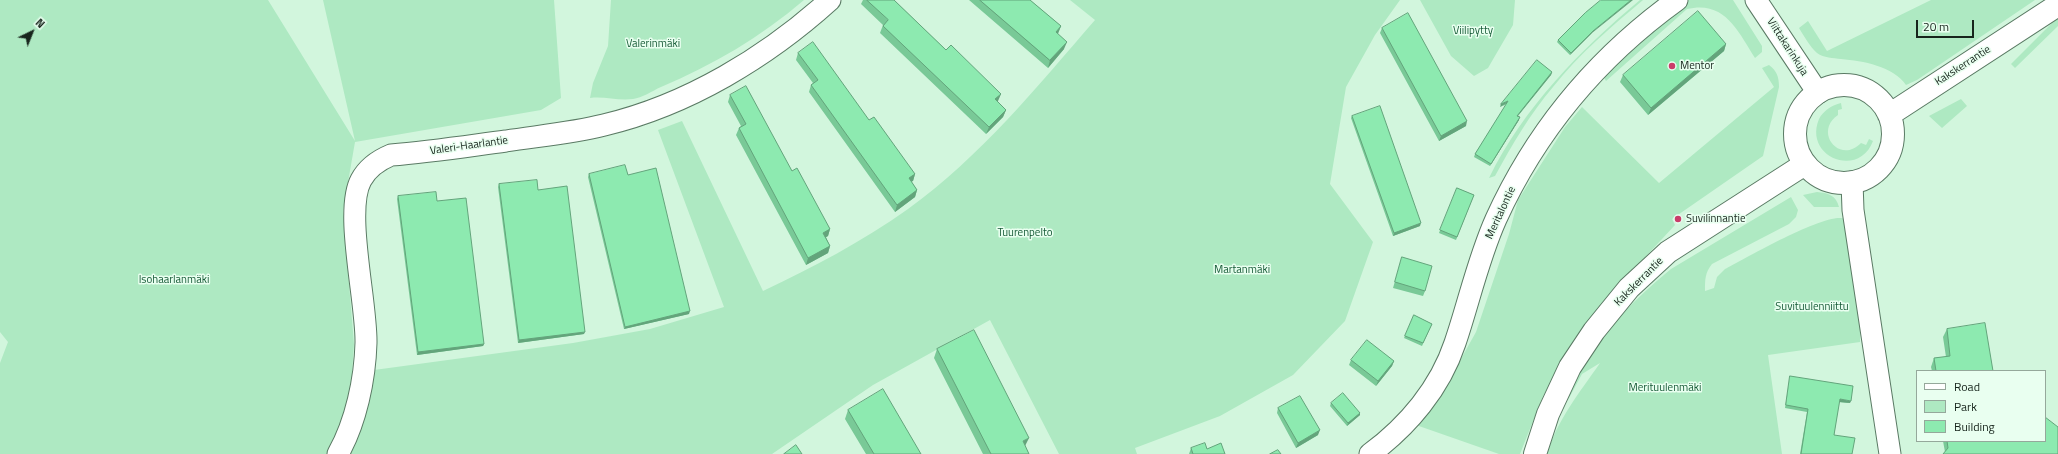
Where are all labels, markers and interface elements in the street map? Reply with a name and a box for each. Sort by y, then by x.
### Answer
north arrow [12,12,52,52]
scale bar [1918,12,1976,38]
text: N [32,15,48,32]
street label: Viittakarinkuja [1763,16,1811,78]
text: 20 m [1923,17,1949,36]
park label: Viilipytty [1453,24,1493,38]
park label: Valerinmäki [626,37,680,51]
street label: Kakskerrantie [1933,43,1993,89]
place label: Mentor [1680,59,1714,73]
marker: Mentor [1667,61,1677,71]
street label: Valeri-Haarlantie [429,134,509,158]
street label: Meritalontie [1483,185,1519,241]
place label: Suvilinnantie [1686,212,1745,226]
marker: Suvilinnantie [1673,214,1683,224]
park label: Tuurenpelto [997,226,1053,240]
street label: Kakskerrantie [1612,255,1666,309]
park label: Martanmäki [1214,263,1270,277]
park label: Isohaarlanmäki [139,273,209,287]
park label: Suvituulenniittu [1775,300,1849,314]
legend [1916,370,2046,442]
text: Road [1954,377,1980,396]
park label: Merituulenmäki [1629,381,1701,395]
text: Park [1954,397,1977,416]
text: Building [1954,417,1995,436]

